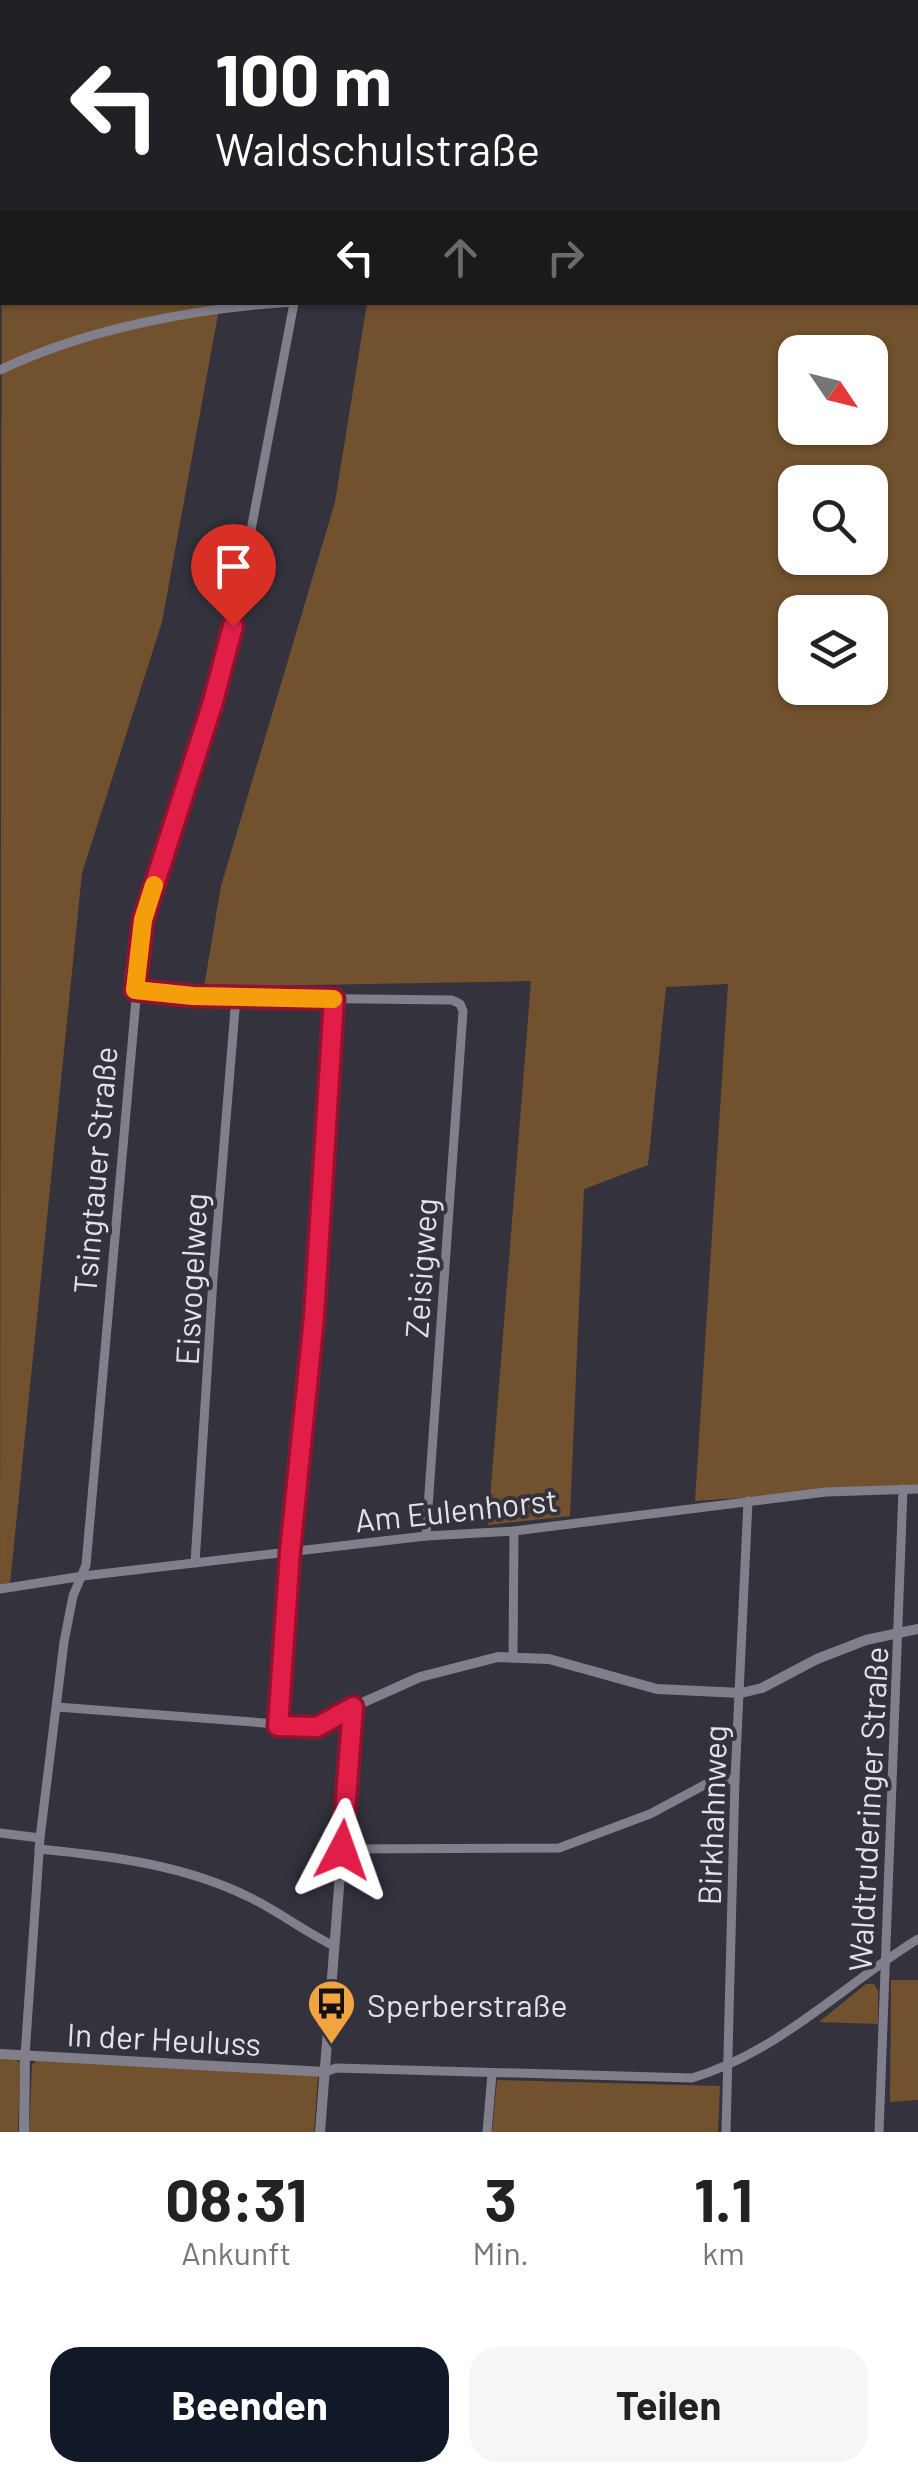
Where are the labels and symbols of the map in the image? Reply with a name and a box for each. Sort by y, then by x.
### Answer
north arrow [778,335,888,445]
pin [191,524,276,627]
street label: Tsingtauer Straße [64,1045,124,1295]
street label: Eisvogelweg [167,1192,213,1366]
street label: Zeisigweg [396,1197,444,1339]
street label: Am Eulenhorst [353,1479,559,1539]
street label: Waldtruderinger Straße [840,1646,894,1972]
street label: Birkhahnweg [689,1724,733,1906]
position arrow [290,1798,394,1902]
bus stop icon: Sperberstraße [306,1978,358,2046]
place label: Sperberstraße [367,1985,568,2023]
street label: In der Heuluss [66,2014,262,2062]

